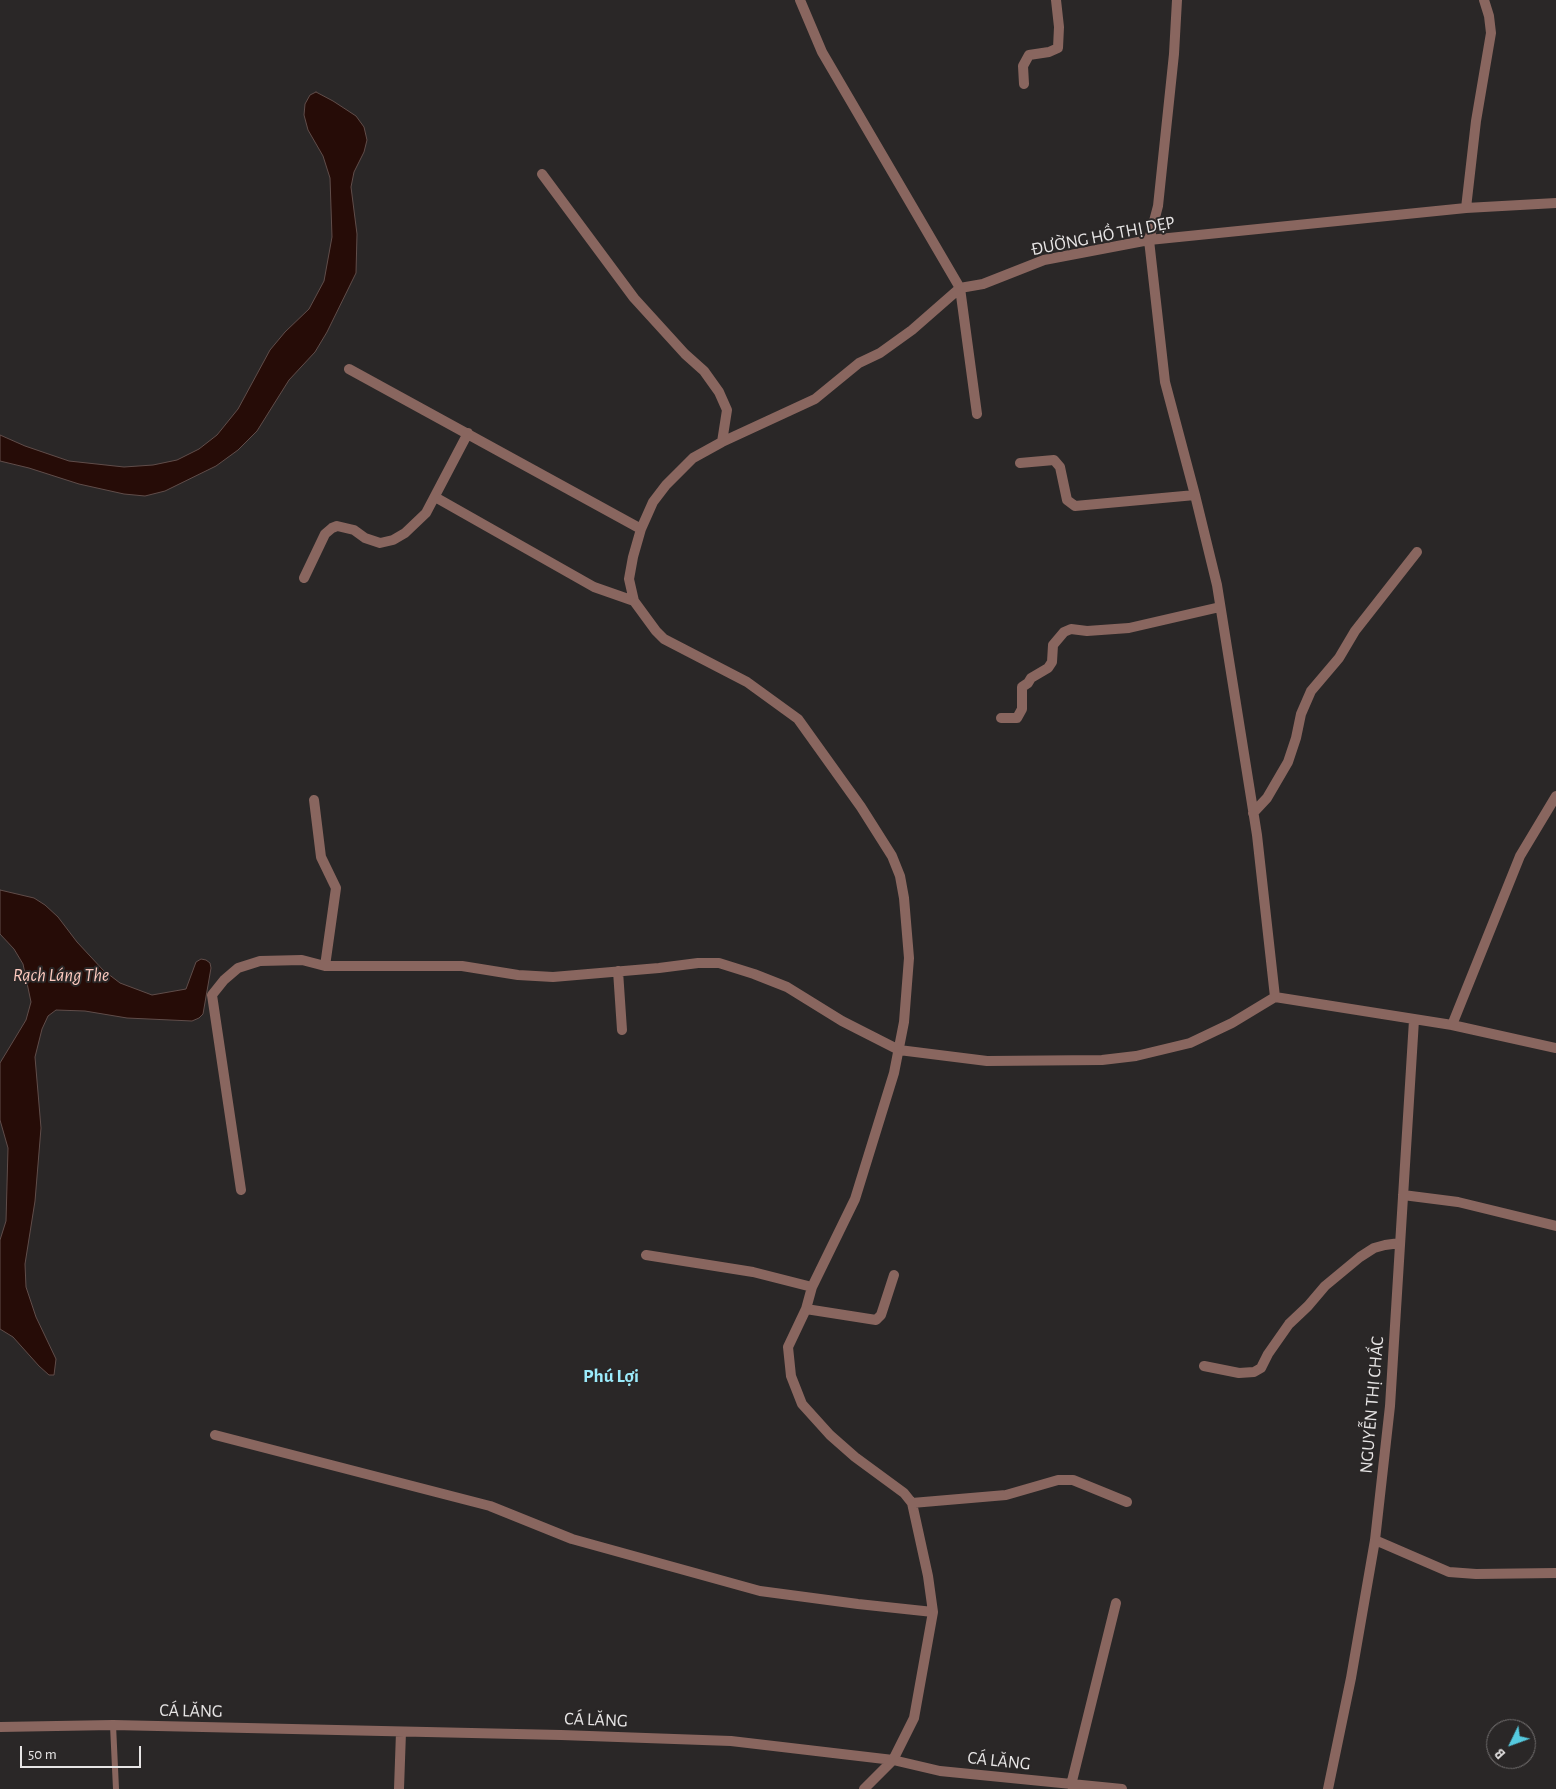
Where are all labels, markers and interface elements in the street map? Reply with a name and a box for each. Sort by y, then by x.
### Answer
street label: ĐƯỜNG HỒ THỊ DẸP [1029,211,1177,261]
water label: Rạch Láng The [13,964,109,986]
street label: NGUYỄN THỊ CHẤC [1355,1336,1389,1474]
district label: Phú Lợi [583,1365,639,1387]
street label: CÁ LĂNG [159,1700,223,1722]
street label: CÁ LĂNG [564,1708,628,1732]
north arrow [1486,1719,1536,1769]
scale bar [22,1736,144,1768]
text: B [1493,1746,1509,1761]
text: 50 m [28,1747,57,1762]
street label: CÁ LĂNG [966,1747,1032,1775]

